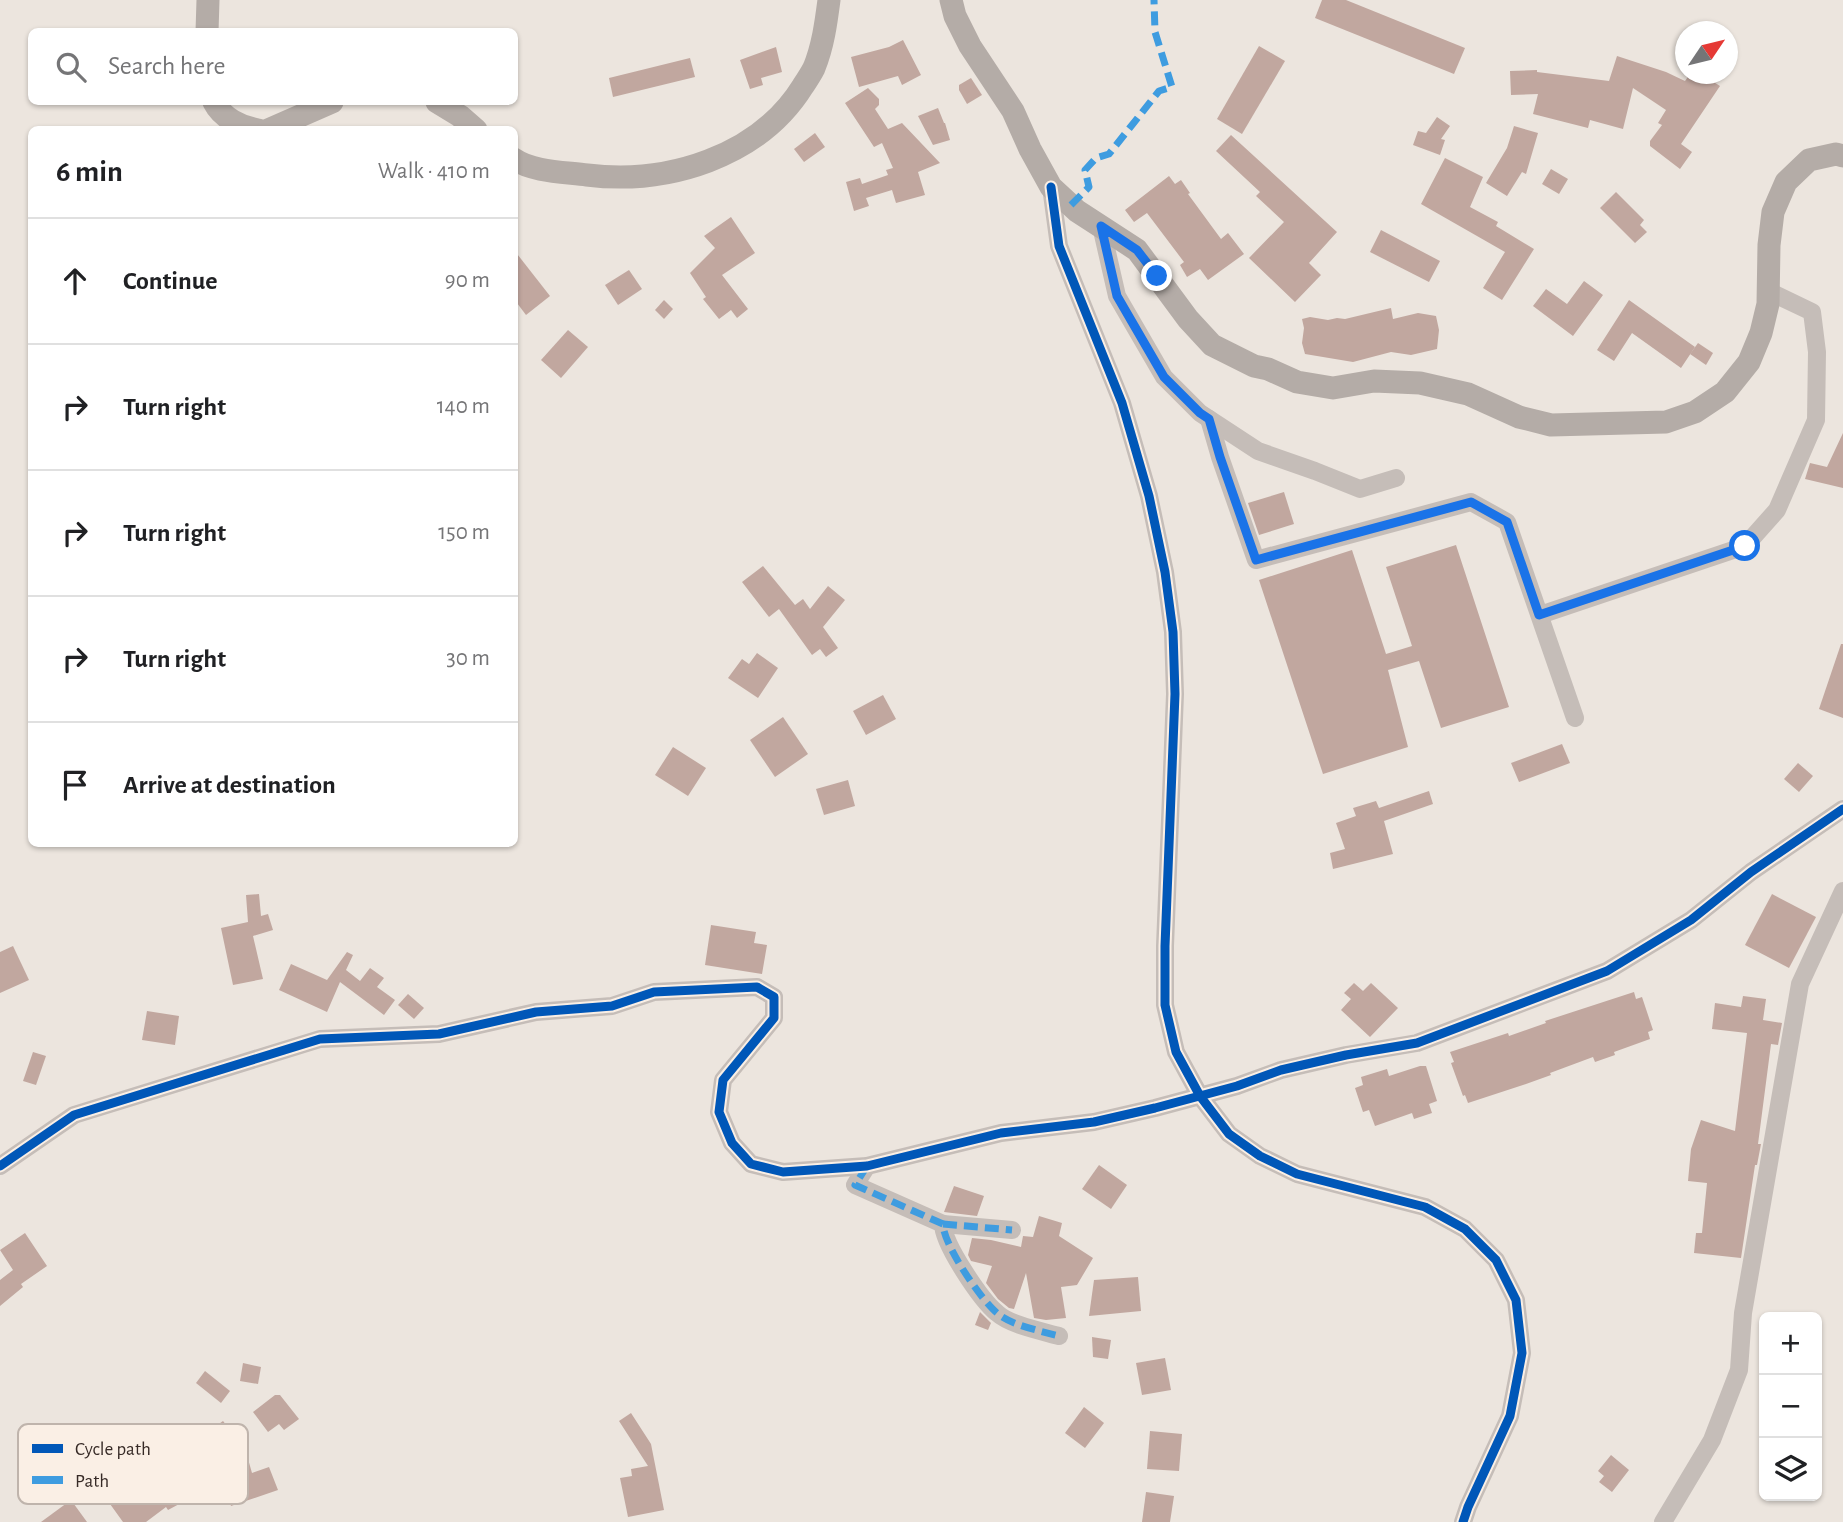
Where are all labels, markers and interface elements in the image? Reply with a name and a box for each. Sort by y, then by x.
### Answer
north arrow [1675,21,1738,84]
search box [28,28,518,105]
icon: search [52,48,90,86]
text: Search here [108,53,226,79]
text: 6 min [56,157,123,187]
text: Walk · 410 m [378,160,490,183]
route end [1141,260,1172,291]
icon: ahead [56,262,94,300]
text: Continue [123,268,218,294]
text: 90 m [445,269,490,292]
icon: right [56,388,94,426]
text: Turn right [123,394,226,420]
text: 140 m [437,395,490,418]
icon: right [56,514,94,552]
text: Turn right [123,520,226,546]
text: 150 m [438,521,490,544]
route start [1729,530,1760,561]
icon: right [56,640,94,678]
text: Turn right [123,646,226,672]
text: 30 m [446,647,490,670]
icon: arrive [56,766,94,804]
text: Arrive at destination [123,772,336,798]
map controls [1759,1312,1822,1501]
button: + [1759,1312,1822,1375]
button: − [1759,1375,1822,1438]
legend [18,1424,248,1504]
button: layers [1759,1438,1822,1501]
text: Cycle path [75,1440,151,1459]
text: Path [75,1472,109,1491]

